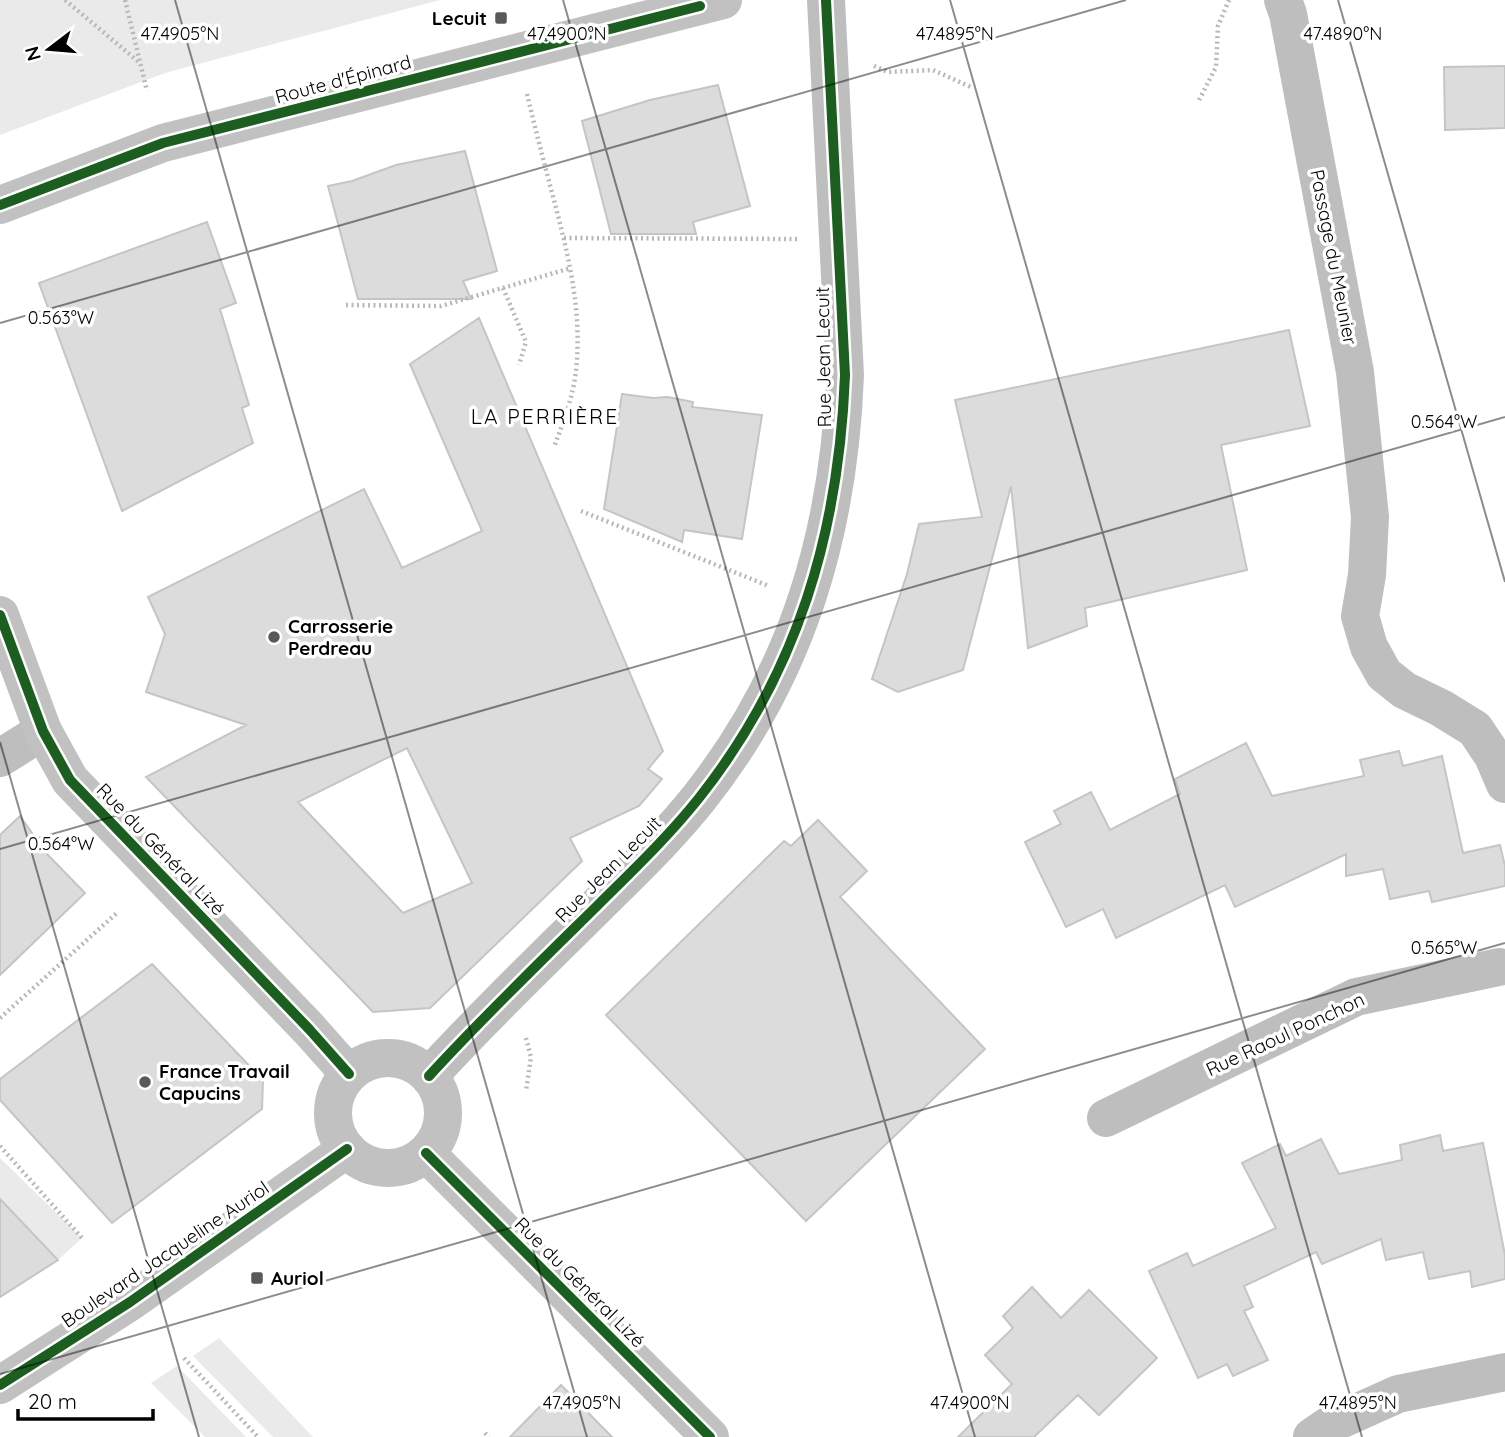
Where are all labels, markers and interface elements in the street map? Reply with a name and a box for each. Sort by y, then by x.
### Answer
place label: Lecuit [432,6,487,30]
marker: Lecuit [493,10,509,26]
north arrow [14,14,84,84]
text: 47.4905°N [141,22,219,45]
text: 47.4900°N [527,22,607,45]
text: 47.4895°N [916,22,994,45]
text: 47.4890°N [1304,22,1382,45]
text: N [19,44,46,64]
street label: Route d'Épinard [272,49,414,109]
street label: Passage du Meunier [1305,167,1363,347]
street label: Rue Jean Lecuit [810,286,836,428]
text: 0.563°W [28,306,94,329]
district label: LA PERRIÈRE [471,403,619,429]
text: 0.564°W [1411,410,1477,433]
place label: Carrosserie Perdreau [288,614,393,660]
marker: Carrosserie Perdreau [266,629,282,645]
street label: Rue du Général Lizé [92,778,230,920]
street label: Rue Jean Lecuit [550,811,666,927]
text: 0.564°W [28,832,94,855]
text: 0.565°W [1411,936,1477,959]
street label: Rue Raoul Ponchon [1202,987,1368,1081]
place label: France Travail Capucins [159,1059,290,1105]
marker: France Travail Capucins [137,1074,153,1090]
street label: Boulevard Jacqueline Auriol [57,1175,273,1333]
street label: Rue du Général Lizé [510,1212,650,1352]
place label: Auriol [271,1266,324,1290]
marker: Auriol [249,1270,265,1286]
scale bar [18,1378,152,1422]
text: 20 m [28,1388,77,1414]
text: 47.4905°N [543,1391,621,1414]
text: 47.4900°N [930,1391,1010,1414]
text: 47.4895°N [1319,1391,1397,1414]

